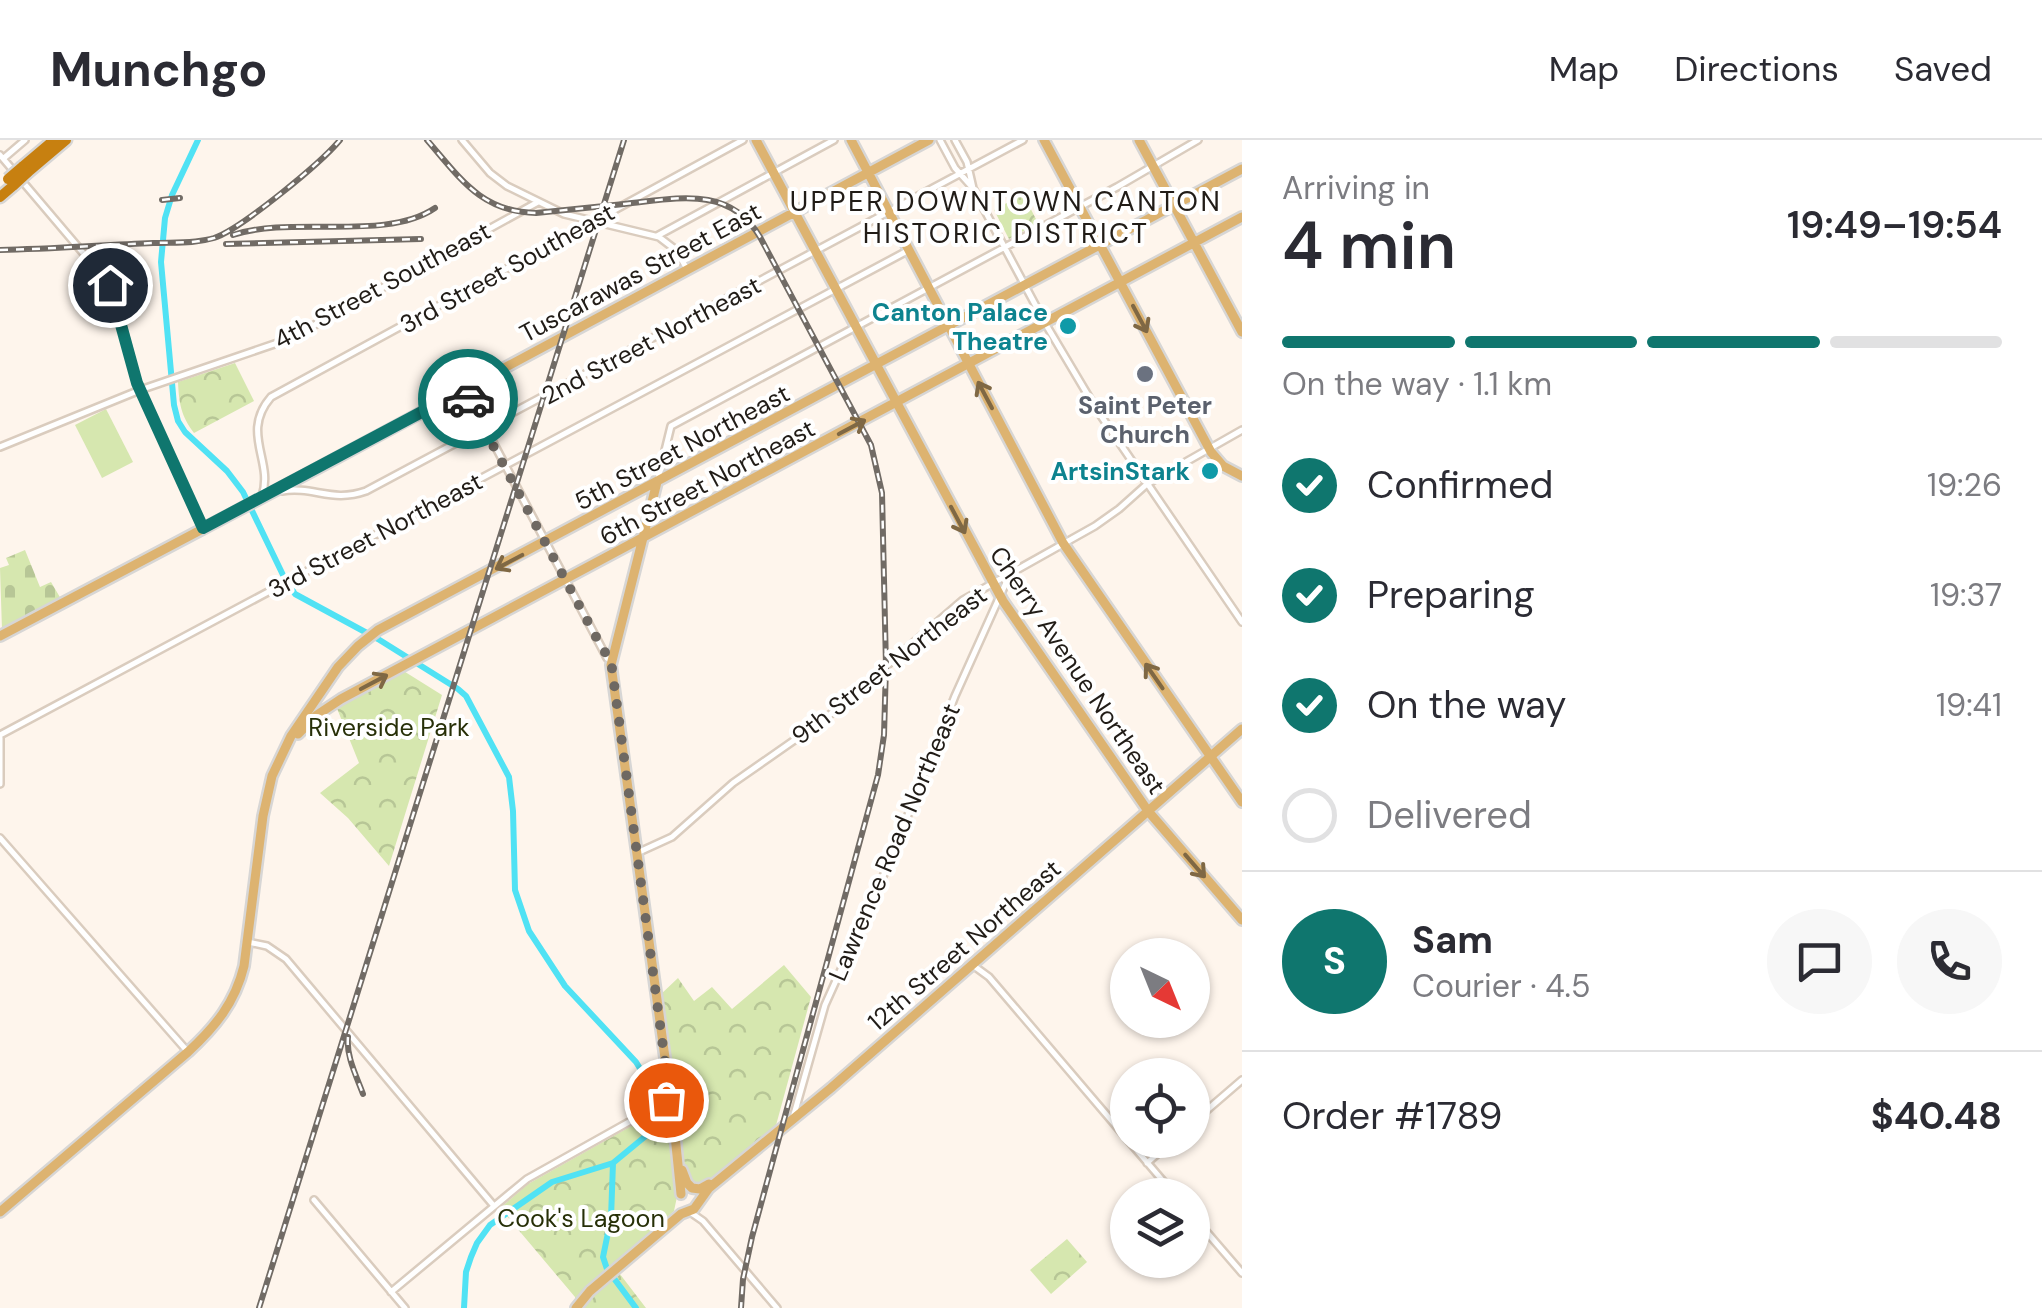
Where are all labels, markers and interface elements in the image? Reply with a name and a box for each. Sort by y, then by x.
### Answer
text: Munchgo [50,38,267,101]
text: Map [1549,46,1619,92]
text: Directions [1674,46,1839,92]
text: Saved [1894,46,1992,92]
text: Arriving in [1282,167,1430,209]
district label: UPPER DOWNTOWN CANTON HISTORIC DISTRICT [790,183,1222,252]
street label: Tuscarawas Street East [514,195,767,350]
street label: 3rd Street Southeast [394,196,621,341]
text: 19:49–19:54 [1787,200,2002,250]
text: 4 min [1282,204,1456,288]
street label: 4th Street Southeast [268,214,496,357]
pin [68,243,153,328]
icon: home [83,258,138,313]
street label: 2nd Street Northeast [536,269,767,412]
place label: Canton Palace Theatre [872,296,1048,358]
one-way arrow [1130,303,1150,333]
marker: Canton Palace Theatre [1057,315,1079,337]
courier [418,349,518,449]
marker: Saint Peter Church [1134,363,1156,385]
text: On the way · 1.1 km [1282,363,1552,405]
icon: car [441,372,496,427]
street label: 5th Street Northeast [569,377,795,518]
one-way arrow [975,381,994,411]
place label: Saint Peter Church [1078,389,1212,451]
street label: 6th Street Northeast [594,412,821,553]
one-way arrow [836,416,866,436]
place label: ArtsinStark [1050,455,1191,488]
icon: check [1282,458,1337,513]
marker: ArtsinStark [1199,460,1221,482]
text: Confirmed [1367,460,1553,510]
text: 19:26 [1927,464,2002,506]
street label: 3rd Street Northeast [262,465,488,606]
one-way arrow [949,504,968,534]
street label: Cherry Avenue Northeast [982,540,1173,801]
one-way arrow [495,552,525,572]
icon: check [1282,568,1337,623]
text: Preparing [1367,570,1535,620]
text: 19:37 [1930,574,2002,616]
street label: 9th Street Northeast [785,579,994,752]
one-way arrow [1144,663,1165,691]
one-way arrow [358,671,388,691]
icon: check [1282,678,1337,733]
text: On the way [1367,680,1566,730]
text: 19:41 [1936,684,2002,726]
street label: Lawrence Road Northeast [821,699,968,986]
park label: Riverside Park [308,711,470,744]
text: Delivered [1367,790,1532,840]
street label: 12th Street Northeast [861,852,1068,1038]
one-way arrow [1183,852,1205,878]
button: chat [1767,909,1872,1014]
button: phone [1897,909,2002,1014]
text: Sam [1412,915,1493,965]
text: S [1323,936,1346,986]
north arrow [1110,938,1210,1038]
map controls [1110,938,1210,1278]
text: Courier · 4.5 [1412,965,1590,1007]
pin [624,1058,709,1143]
button: locate [1110,1058,1210,1158]
icon: bag [639,1073,694,1128]
text: Order #1789 [1282,1091,1502,1141]
text: $40.48 [1871,1091,2002,1141]
button: layers [1110,1178,1210,1278]
park label: Cook's Lagoon [497,1202,665,1235]

